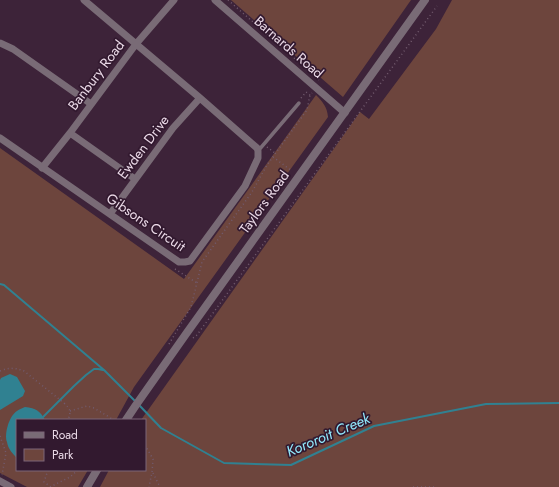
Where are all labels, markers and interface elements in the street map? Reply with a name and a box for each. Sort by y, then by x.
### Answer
street label: Barnards Road [250,11,328,83]
street label: Banbury Road [63,36,129,114]
street label: Ewden Drive [112,111,174,183]
street label: Taylors Road [234,166,294,238]
street label: Gibsons Circuit [102,188,190,256]
water label: Kororoit Creek [283,407,374,463]
legend [16,419,146,471]
text: Road [52,426,78,444]
text: Park [52,446,74,464]

